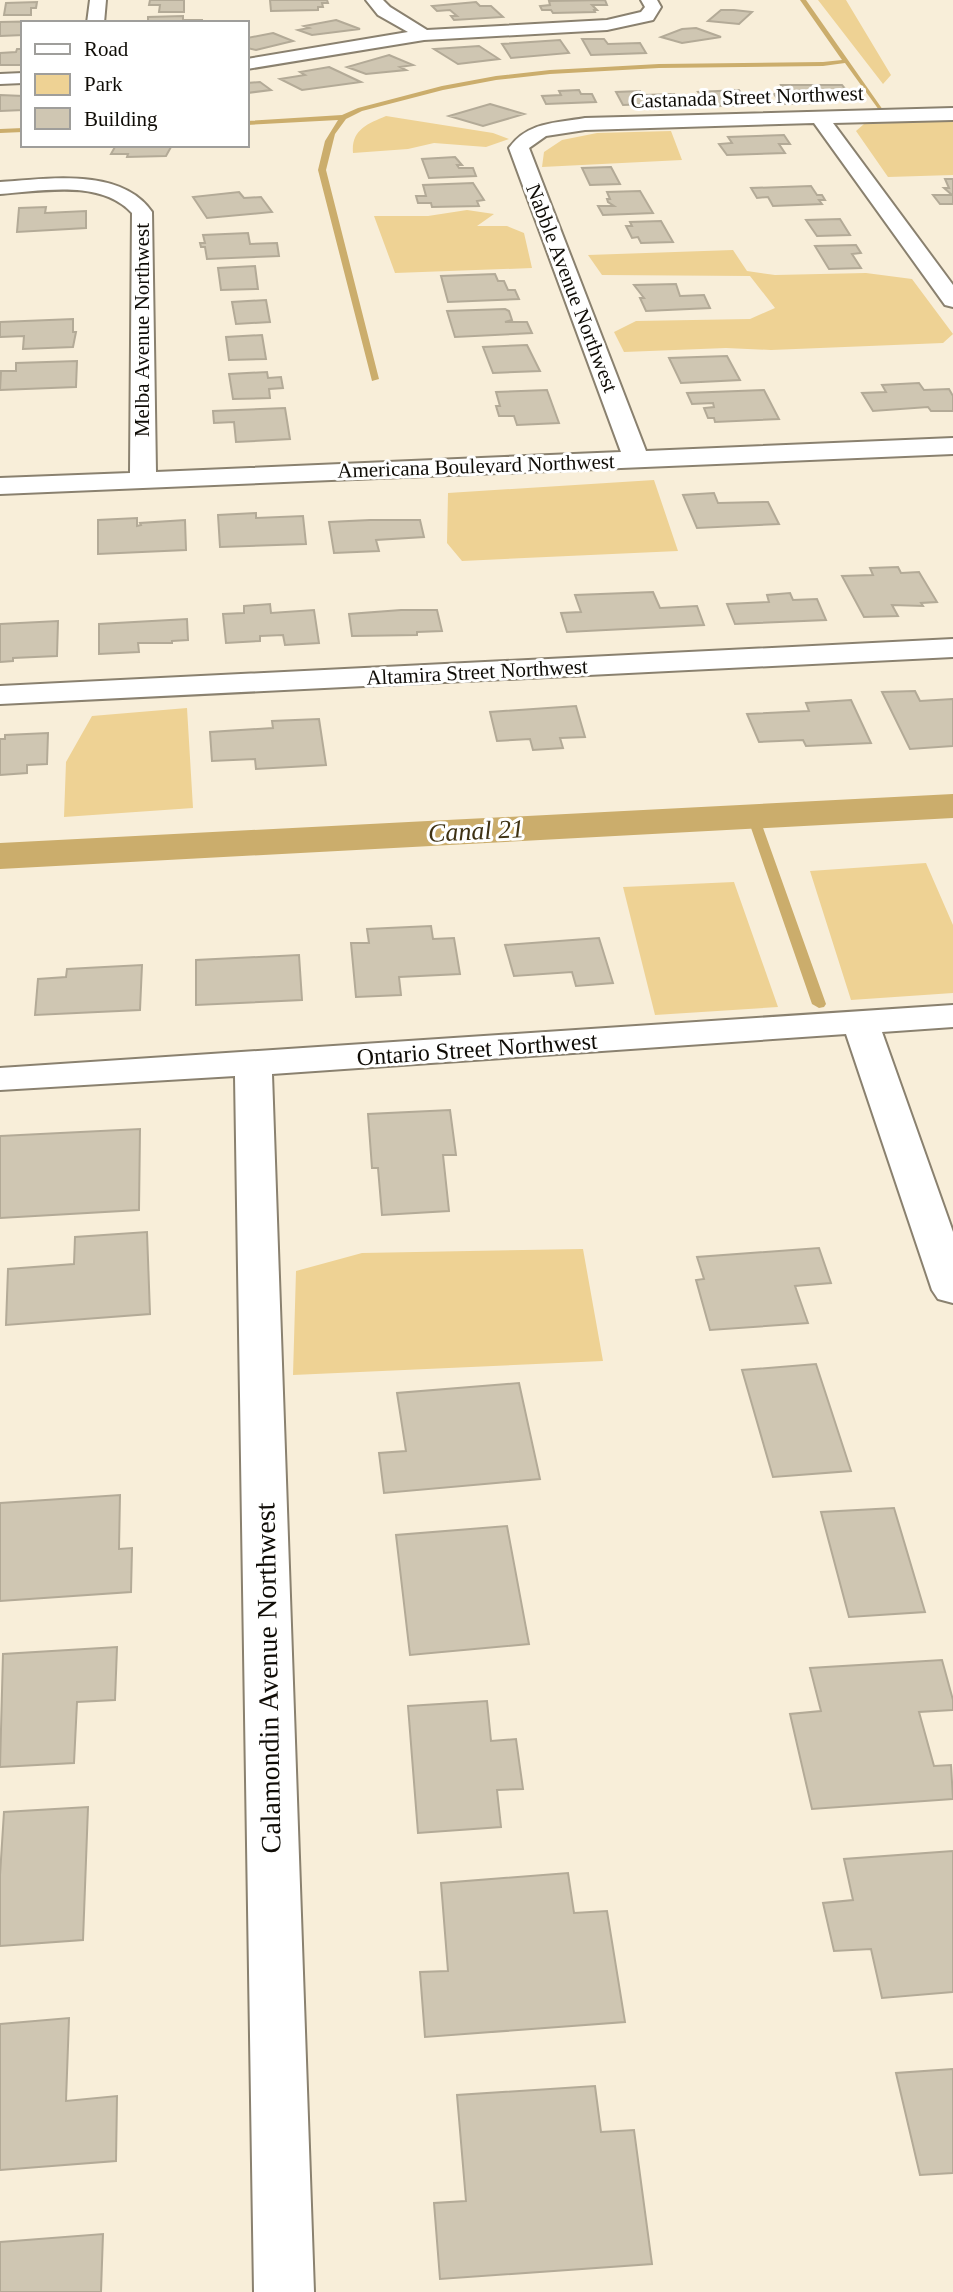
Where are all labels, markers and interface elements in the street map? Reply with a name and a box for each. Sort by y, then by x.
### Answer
legend [21,21,248,147]
text: Road [84,37,129,61]
text: Park [84,72,123,96]
street label: Castanada Street Northwest [630,81,864,113]
text: Building [84,107,158,131]
street label: Nabble Avenue Northwest [521,180,623,396]
street label: Melba Avenue Northwest [130,223,154,437]
street label: Americana Boulevard Northwest [337,449,615,483]
street label: Altamira Street Northwest [366,654,588,690]
water label: Canal 21 [427,814,525,848]
street label: Ontario Street Northwest [356,1028,599,1070]
street label: Calamondin Avenue Northwest [249,1502,287,1854]

